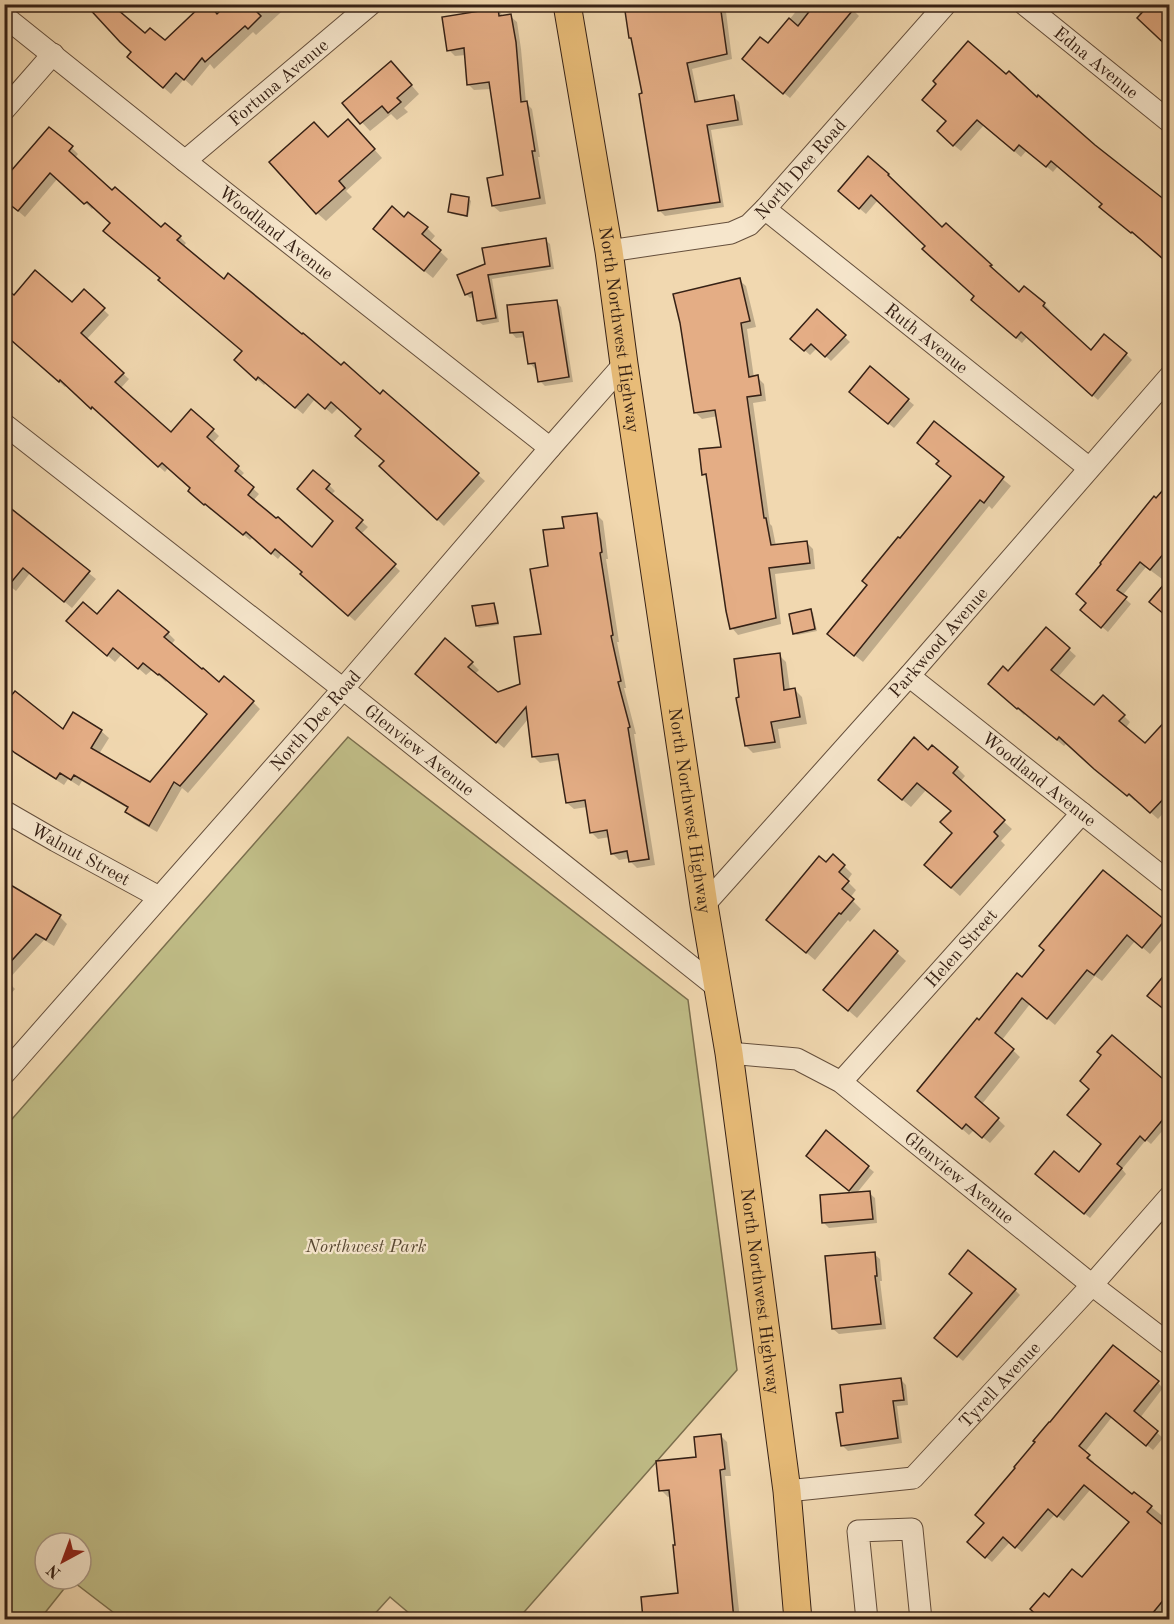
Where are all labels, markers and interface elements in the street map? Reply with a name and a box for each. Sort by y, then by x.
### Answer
street label: Edna Avenue [1050,24,1141,103]
street label: Fortuna Avenue [226,36,332,130]
street label: North Dee Road [752,116,850,223]
street label: Woodland Avenue [215,183,336,284]
street label: North Northwest Highway [595,225,642,435]
street label: Ruth Avenue [881,301,971,378]
street label: Parkwood Avenue [886,584,992,701]
street label: North Dee Road [267,667,365,775]
street label: Glenview Avenue [360,702,477,800]
street label: North Northwest Highway [665,706,713,916]
street label: Woodland Avenue [978,729,1099,830]
street label: Walnut Street [28,821,133,889]
street label: Helen Street [922,906,1001,991]
street label: Glenview Avenue [901,1129,1017,1228]
street label: North Northwest Highway [737,1187,782,1396]
park label: Northwest Park [304,1238,427,1256]
street label: Tyrell Avenue [956,1339,1044,1432]
north arrow [33,1531,93,1591]
text: N [44,1560,64,1581]

